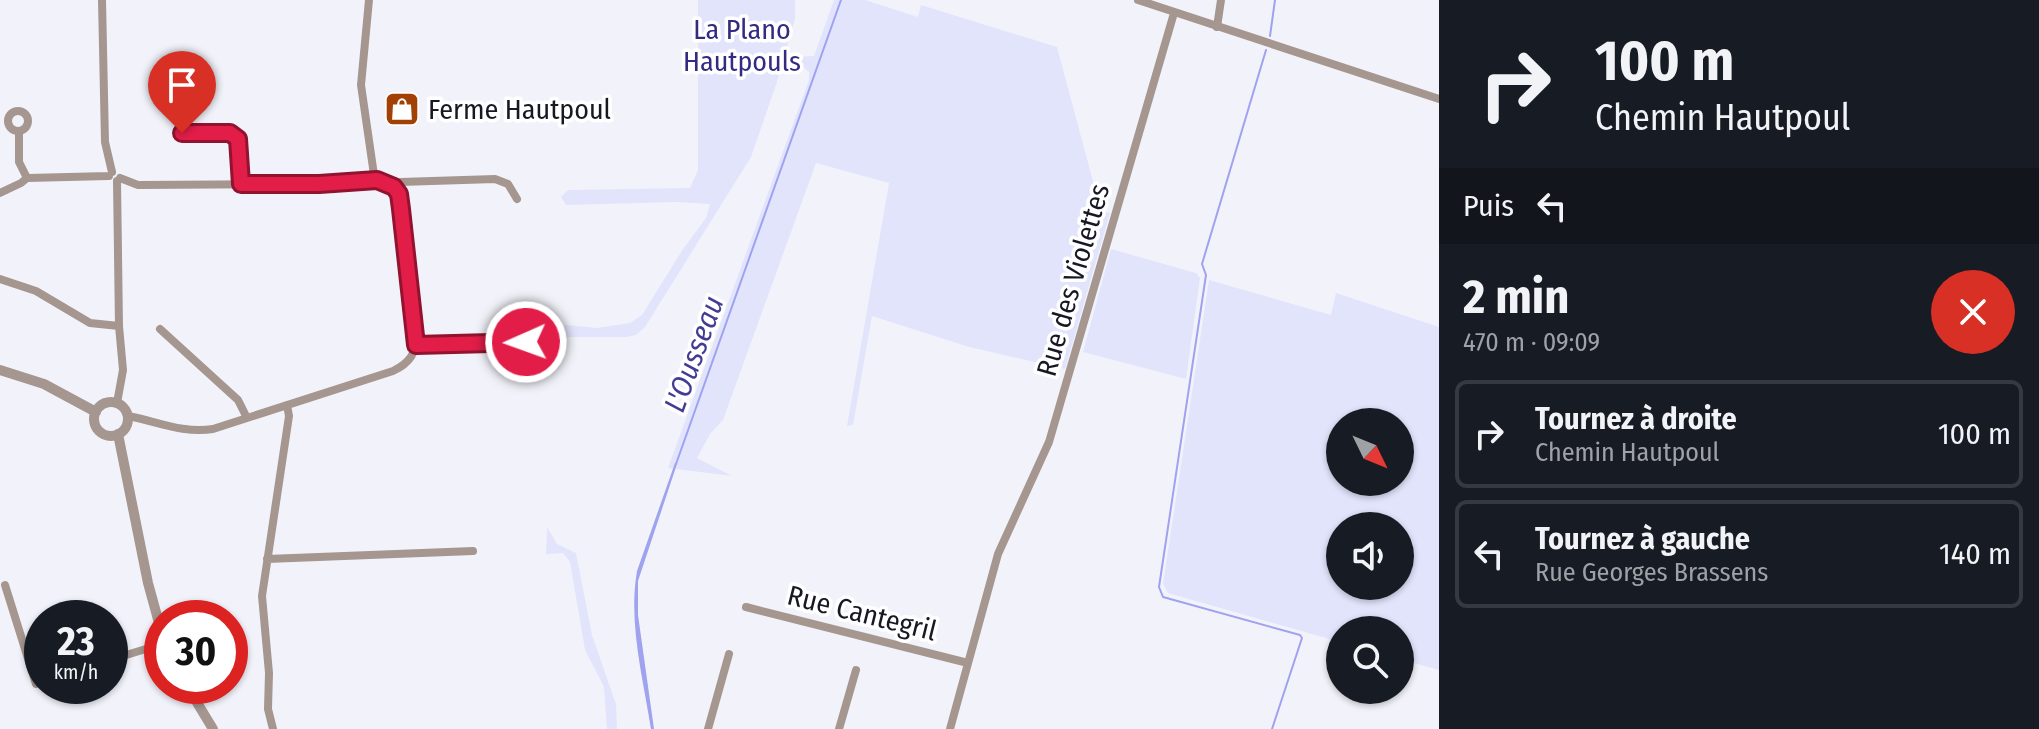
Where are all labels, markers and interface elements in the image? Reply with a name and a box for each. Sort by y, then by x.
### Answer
park label: La Plano Hautpouls [683,13,801,78]
text: 100 m [1595,28,1734,95]
icon: right [1463,32,1567,136]
pin [148,51,216,133]
icon: arrive [160,63,204,107]
shop icon: Ferme Hautpoul [383,90,421,128]
place label: Ferme Hautpoul [428,93,611,126]
text: Chemin Hautpoul [1595,96,1850,140]
street label: Rue des Violettes [1030,180,1116,380]
icon: left [1530,184,1574,228]
text: Puis [1463,188,1514,224]
text: 2 min [1463,268,1569,326]
button: close [1931,270,2015,354]
water label: L'Ousseau [656,291,732,417]
position arrow [484,300,568,384]
text: 470 m · 09:09 [1463,327,1600,358]
text: Tournez à droite [1535,401,1737,437]
north arrow [1326,408,1414,496]
map controls [1326,408,1414,704]
icon: right [1467,412,1511,456]
text: 100 m [1938,416,2011,452]
text: Chemin Hautpoul [1535,437,1719,468]
button: sound [1326,512,1414,600]
text: Tournez à gauche [1535,521,1750,557]
icon: left [1467,532,1511,576]
text: 140 m [1939,536,2011,572]
text: Rue Georges Brassens [1535,557,1768,588]
street label: Rue Cantegril [784,579,940,647]
speed limit sign: 30 [144,600,248,704]
button: search [1326,616,1414,704]
text: 23 [57,618,95,666]
text: km/h [54,660,98,684]

